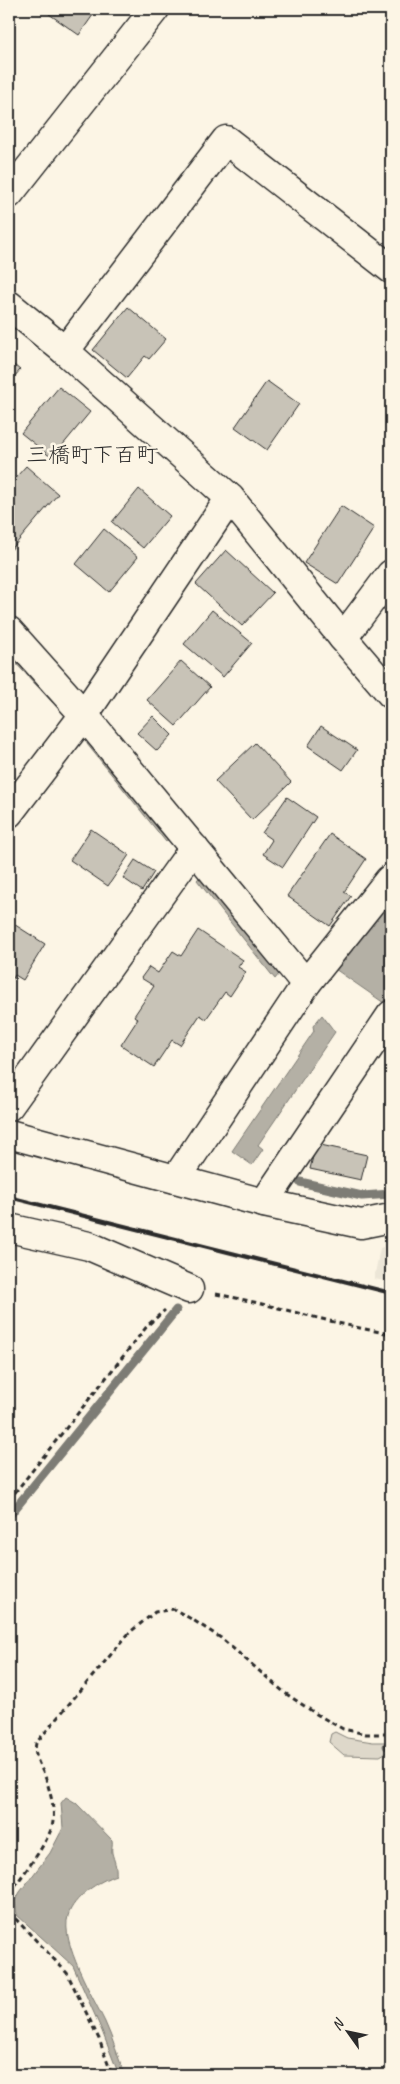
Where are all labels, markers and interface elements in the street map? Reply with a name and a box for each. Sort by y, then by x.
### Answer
district label: 三橋町下百町 [26,441,158,469]
north arrow [322,2006,372,2056]
text: N [328,2015,348,2033]

